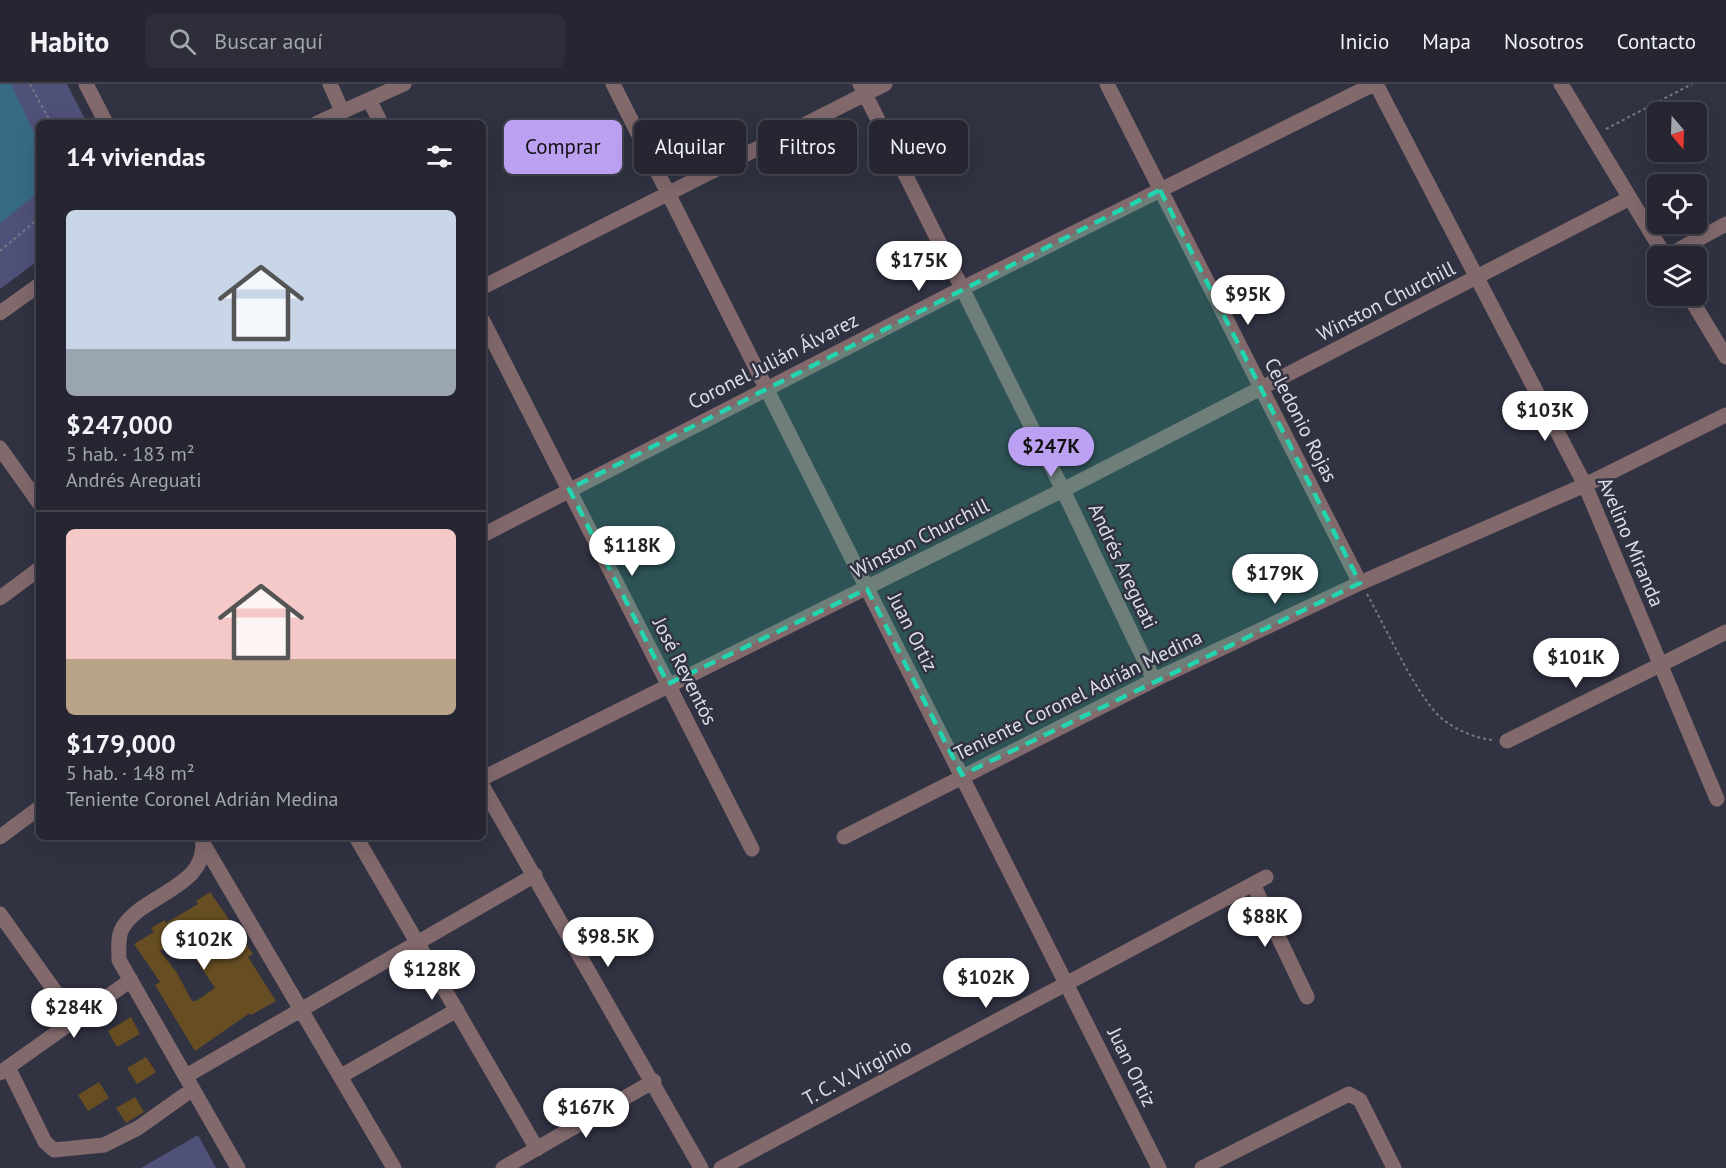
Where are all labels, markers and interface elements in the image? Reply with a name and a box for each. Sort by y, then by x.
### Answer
search box [145,14,565,68]
text: Habito [30,23,109,60]
icon: search [166,25,199,58]
text: Buscar aquí [214,27,323,55]
text: Inicio [1340,28,1389,55]
text: Mapa [1422,28,1471,55]
text: Nosotros [1504,28,1584,55]
text: Contacto [1617,28,1696,55]
north arrow [1647,102,1707,162]
map controls [1647,102,1707,306]
chip: Comprar [504,120,622,174]
chip: Alquilar [634,120,746,174]
chip: Filtros [758,120,857,174]
chip: Nuevo [869,120,968,174]
text: 14 viviendas [66,140,206,173]
icon: filters [423,140,456,173]
button: locate [1647,174,1707,234]
pin: $175K [877,241,961,292]
button: layers [1647,246,1707,306]
text: $175K [890,247,948,273]
icon: home [207,249,315,357]
street label: Winston Churchill [1312,255,1460,347]
pin: $95K [1212,275,1284,326]
text: $95K [1225,281,1271,307]
street label: Coronel Julián Álvarez [684,307,862,415]
street label: Celedonio Rojas [1259,353,1343,487]
pin: $103K [1503,391,1587,442]
text: $103K [1516,397,1574,423]
text: $247,000 [66,408,173,441]
pin: $247K [1009,427,1093,478]
text: $247K [1022,433,1080,459]
text: 5 hab. · 183 m² [66,441,195,467]
text: Andrés Areguati [66,467,202,493]
street label: Avelino Miranda [1592,473,1670,611]
street label: Winston Churchill [846,492,994,584]
street label: Andrés Areguati [1083,499,1163,633]
pin: $118K [590,526,674,577]
text: $118K [603,532,661,558]
pin: $179K [1233,554,1317,605]
text: $179K [1246,560,1304,586]
icon: home [207,568,315,676]
street label: Juan Ortiz [882,587,944,676]
street label: José Reventós [646,612,723,729]
street label: Teniente Coronel Adrián Medina [950,624,1206,766]
pin: $101K [1534,638,1618,689]
text: $101K [1547,644,1605,670]
text: $179,000 [66,727,176,760]
text: 5 hab. · 148 m² [66,760,195,786]
text: Teniente Coronel Adrián Medina [66,786,339,812]
pin: $88K [1229,897,1301,948]
text: $88K [1242,903,1288,929]
pin: $98.5K [559,917,657,968]
pin: $102K [162,920,246,971]
text: $98.5K [577,923,639,949]
text: $102K [175,926,233,952]
pin: $128K [390,950,474,1001]
text: $128K [403,956,461,982]
pin: $102K [944,958,1028,1009]
text: $102K [957,964,1015,990]
pin: $284K [32,988,116,1039]
text: $284K [45,994,103,1020]
street label: Juan Ortiz [1101,1022,1162,1111]
street label: T. C. V. Virginio [798,1032,916,1112]
pin: $167K [544,1088,628,1139]
text: $167K [557,1094,615,1120]

